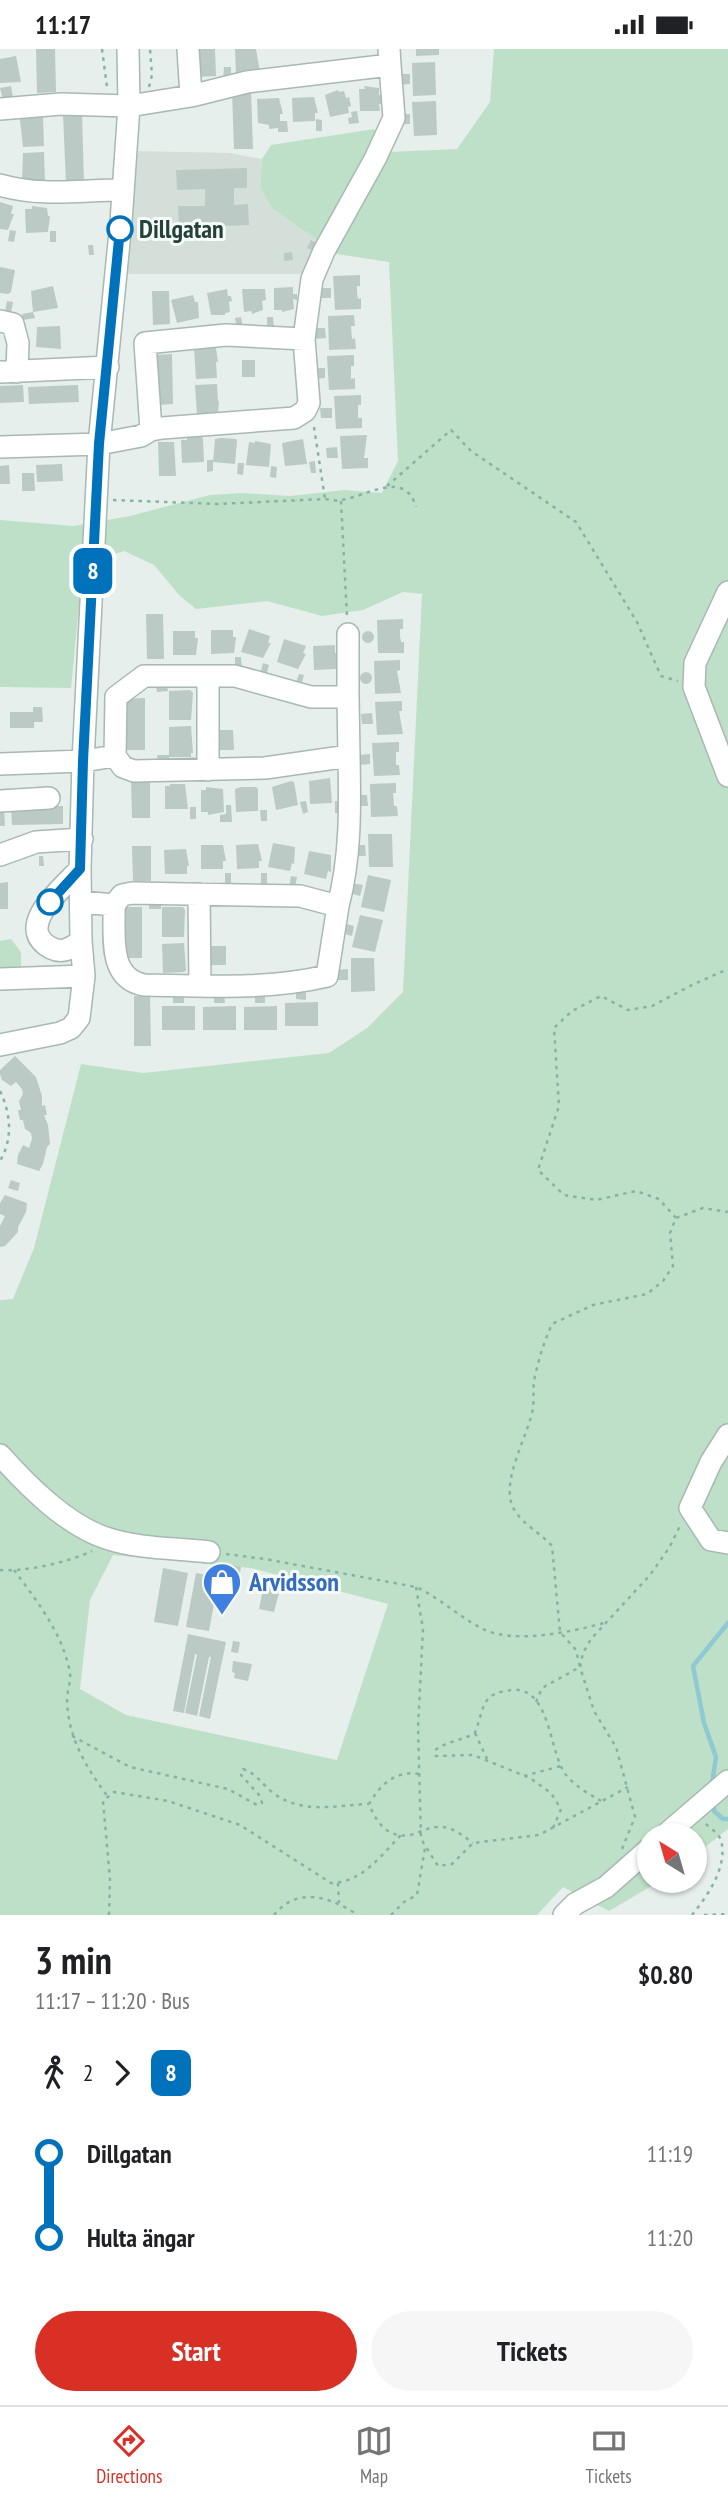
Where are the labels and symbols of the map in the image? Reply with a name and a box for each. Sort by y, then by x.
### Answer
place label: Dillgatan [139,212,224,245]
marker: Dillgatan [107,216,133,242]
line badge: 8 [70,548,116,594]
unlabelled marker [37,889,63,915]
shop icon: Arvidsson [201,1561,243,1616]
place label: Arvidsson [248,1565,339,1598]
north arrow [637,1823,707,1893]

